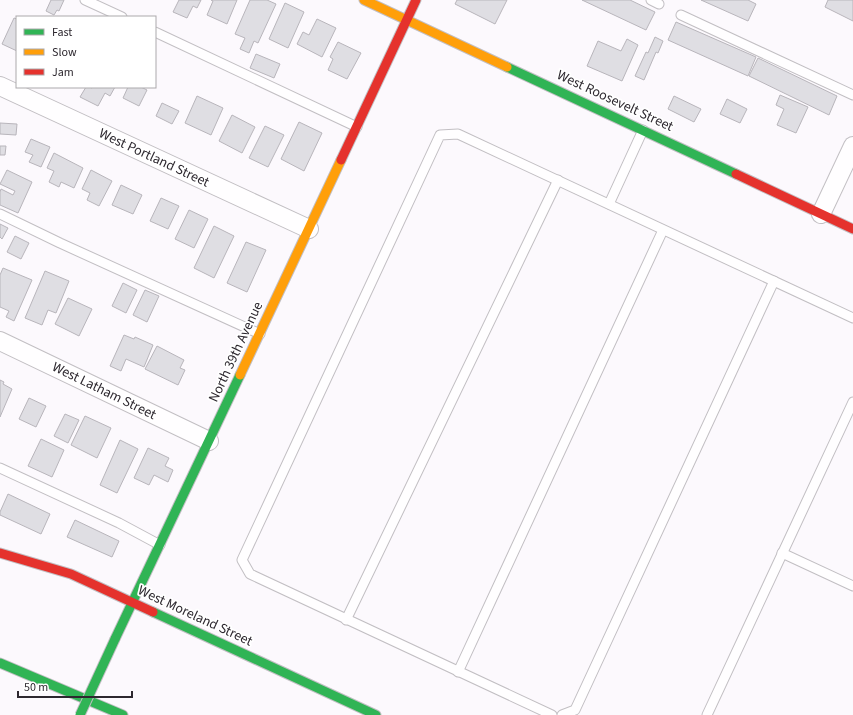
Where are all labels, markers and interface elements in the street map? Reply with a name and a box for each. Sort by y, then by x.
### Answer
legend [16,16,156,88]
text: Fast [52,24,72,41]
text: Slow [52,44,77,61]
text: Jam [52,64,74,81]
street label: West Roosevelt Street [553,65,677,137]
street label: West Portland Street [96,124,213,192]
street label: North 39th Avenue [204,298,268,406]
street label: West Latham Street [49,357,160,425]
street label: West Moreland Street [134,581,256,651]
scale bar [18,673,132,699]
text: 50 m [24,679,48,696]

